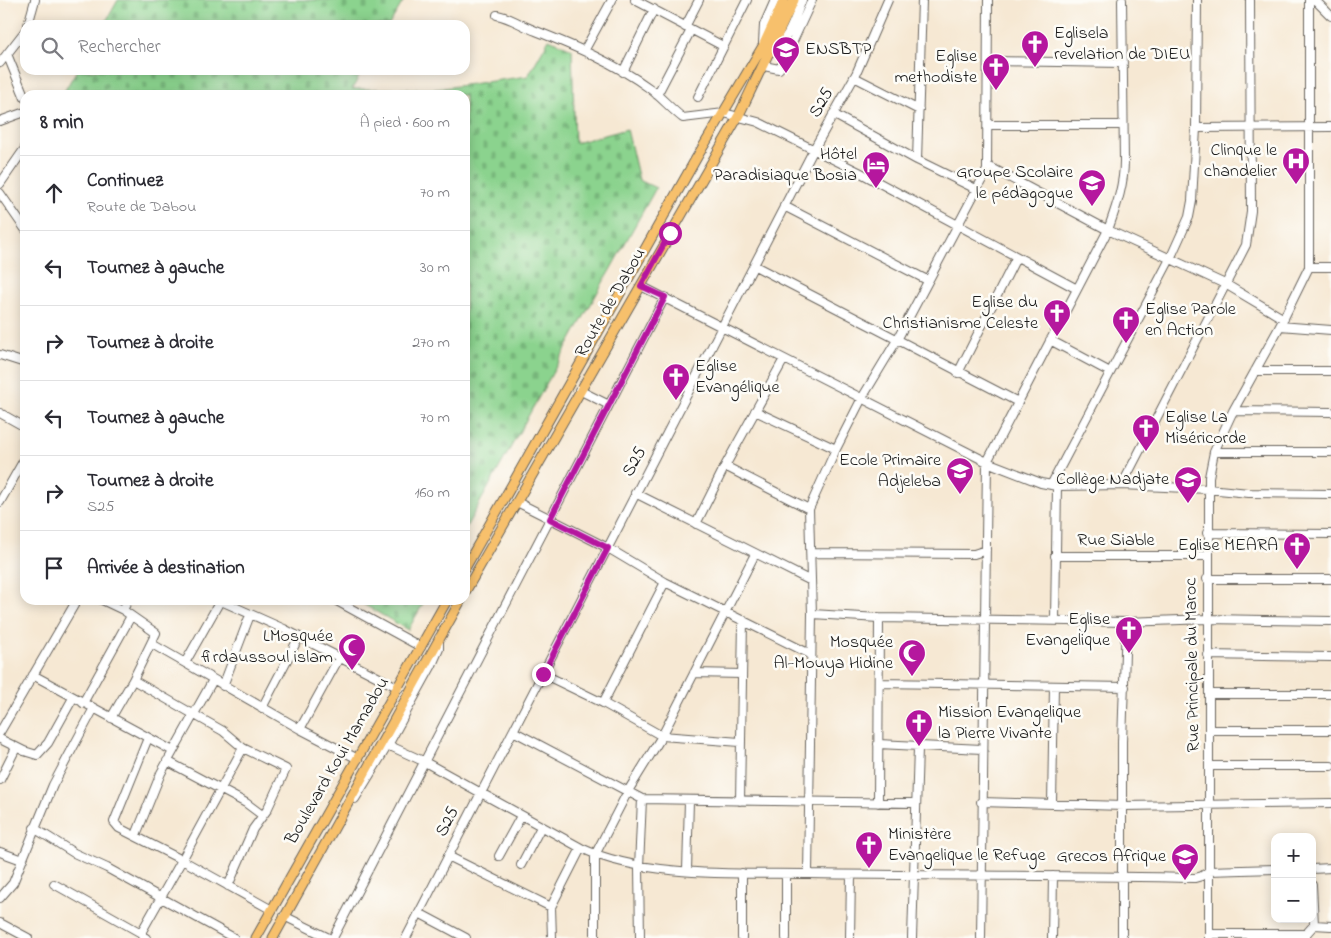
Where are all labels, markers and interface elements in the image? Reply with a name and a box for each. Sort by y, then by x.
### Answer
search box [20,20,470,75]
place label: Eglisela revelation de DIEU [1054,21,1190,68]
church icon: Eglisela revelation de DIEU [1020,29,1050,68]
icon: search [38,34,66,62]
text: Rechercher [78,34,161,61]
school or university icon: ENSBTP [771,35,801,74]
place label: ENSBTP [805,37,872,63]
place label: Eglise methodiste [894,44,978,91]
church icon: Eglise methodiste [981,52,1011,91]
street label: S25 [803,83,841,123]
text: 8 min [40,108,84,138]
text: À pied · 600 m [360,111,450,135]
place label: Clinque le chandelier [1204,138,1278,185]
place label: Hôtel Paradisiaque Bosia [713,142,857,189]
hospital icon: Clinque le chandelier [1281,146,1311,185]
hotel icon: Hôtel Paradisiaque Bosia [861,150,891,189]
place label: Groupe Scolaire le pédagogue [956,160,1074,208]
text: Continuez [87,168,163,195]
school or university icon: Groupe Scolaire le pédagogue [1077,168,1107,207]
icon: ahead [40,179,68,207]
text: 70 m [420,181,450,205]
text: Route de Dabou [87,195,196,219]
route start [659,222,682,245]
street label: Route de Dabou [569,243,653,363]
icon: left [40,254,68,282]
text: Tournez à gauche [87,255,224,282]
text: 30 m [420,256,450,280]
place label: Eglise du Christianisme Celeste [882,290,1039,337]
place label: Eglise Parole en Action [1145,297,1237,344]
church icon: Eglise du Christianisme Celeste [1042,298,1072,337]
church icon: Eglise Parole en Action [1111,305,1141,344]
icon: right [40,329,68,357]
text: Tournez à droite [87,330,213,357]
text: 270 m [412,331,450,355]
place label: Eglise Evangélique [695,354,781,402]
church icon: Eglise Evangélique [661,362,691,401]
icon: left [40,404,68,432]
text: Tournez à gauche [87,405,224,432]
place label: Eglise La Miséricorde [1165,405,1247,452]
text: 70 m [420,406,450,430]
church icon: Eglise La Miséricorde [1131,413,1161,452]
street label: S25 [616,442,654,482]
place label: Ecole Primaire Adjeleba [839,448,942,495]
school or university icon: Ecole Primaire Adjeleba [945,456,975,495]
school or university icon: Collège Nadjate [1173,465,1203,504]
place label: Collège Nadjate [1056,467,1170,494]
text: Tournez à droite [87,468,213,495]
icon: right [40,479,68,507]
text: 160 m [415,481,450,505]
text: S25 [87,495,114,519]
street label: Rue Siable [1077,528,1156,554]
church icon: Eglise MEARA [1282,531,1312,570]
place label: Eglise MEARA [1178,533,1278,560]
icon: arrive [40,554,68,582]
text: Arrivée à destination [87,555,245,582]
street label: Rue Principale du Maroc [1178,577,1208,753]
place label: Eglise Evangelique [1025,607,1111,655]
church icon: Eglise Evangelique [1114,615,1144,654]
place label: LMosquée firdaussoul islam [201,624,334,671]
place label: Mosquée Al-Mouya Hidine [773,630,894,677]
mosque icon: LMosquée firdaussoul islam [337,632,367,671]
mosque icon: Mosquée Al-Mouya Hidine [897,638,927,677]
route end [532,663,555,686]
street label: Boulevard Koui Mamadou [279,672,397,851]
place label: Mission Evangelique la Pierre Vivante [938,700,1082,747]
church icon: Mission Evangelique la Pierre Vivante [904,708,934,747]
street label: S25 [430,802,466,842]
place label: Ministère Evangelique le Refuge [888,822,1046,870]
church icon: Ministère Evangelique le Refuge [854,830,884,869]
map controls [1271,833,1316,923]
button: + [1271,833,1316,878]
school or university icon: Grecos Afrique [1170,842,1200,881]
place label: Grecos Afrique [1057,844,1167,870]
button: − [1271,878,1316,923]

